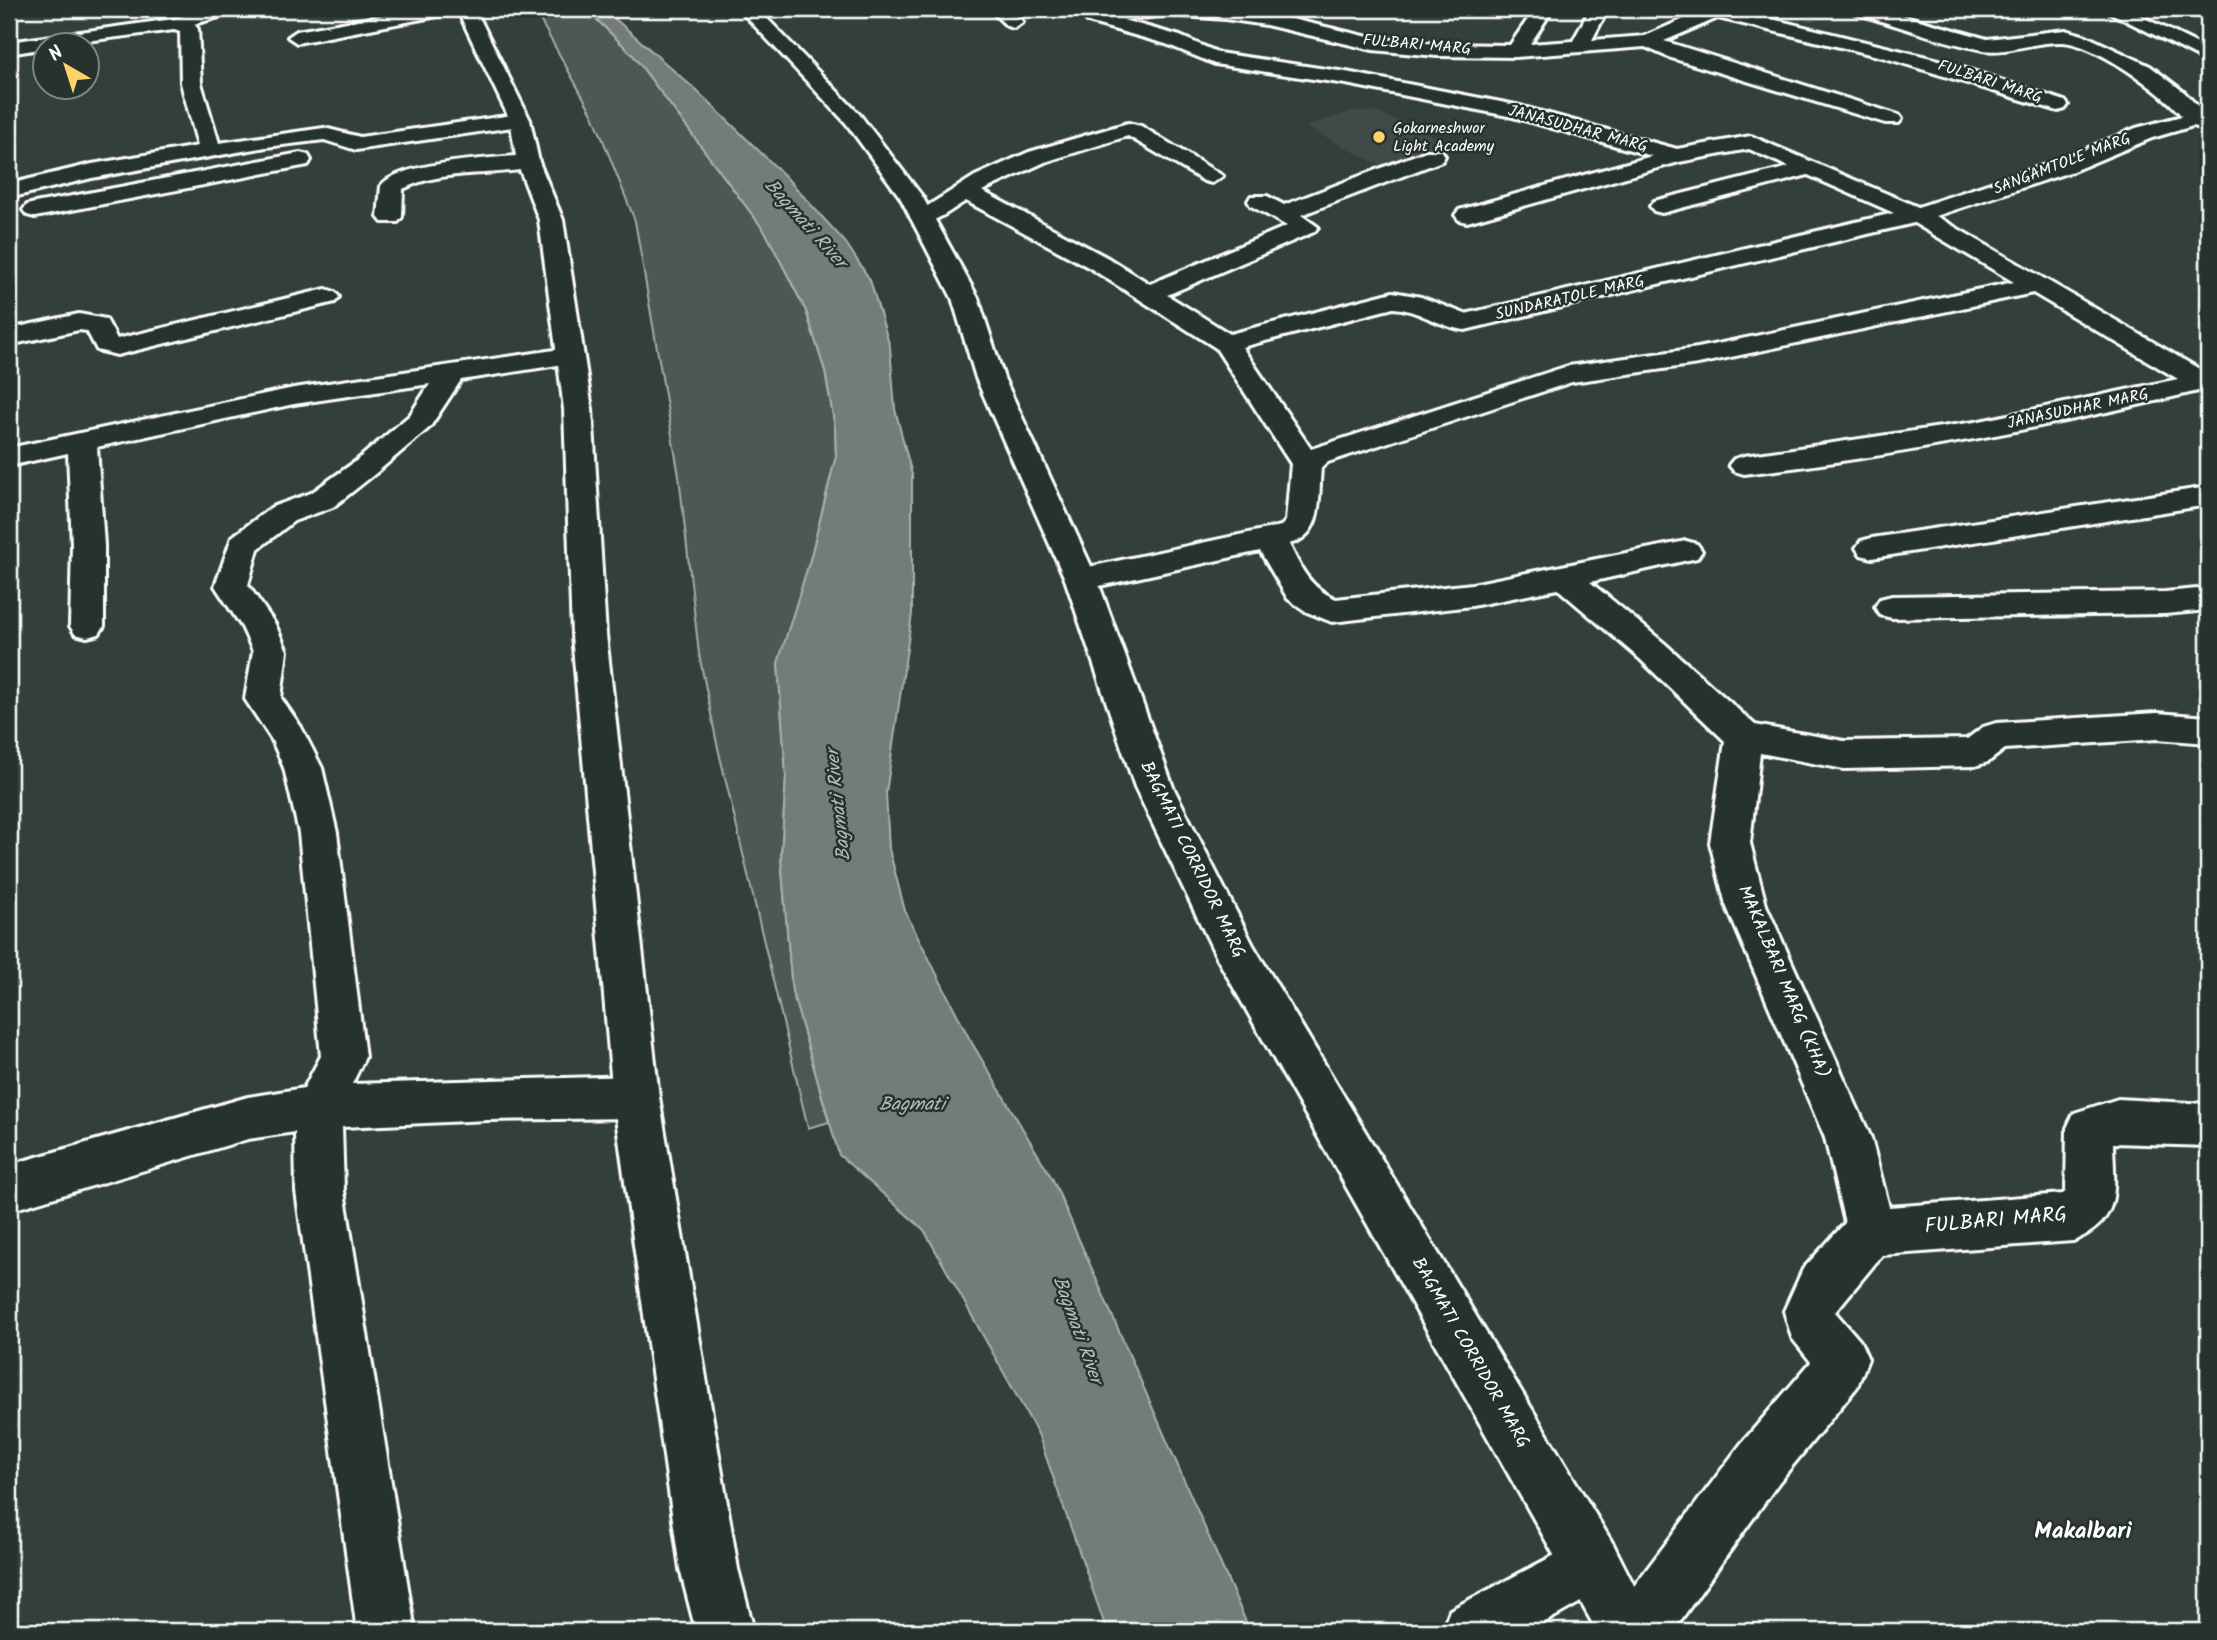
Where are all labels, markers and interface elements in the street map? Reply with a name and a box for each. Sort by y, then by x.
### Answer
street label: FULBARI MARG [1362,28,1472,62]
north arrow [32,32,102,102]
text: N [42,39,71,70]
street label: FULBARI MARG [1934,53,2046,111]
street label: JANASUDHAR MARG [1505,98,1651,160]
place label: Gokarneshwor Light Academy [1393,116,1495,159]
street label: SANGAMTOLE MARG [1990,126,2134,202]
marker: Gokarneshwor Light Academy [1371,129,1387,145]
water label: Bagmati River [756,172,856,278]
street label: SUNDARATOLE MARG [1493,269,1647,327]
street label: JANASUDHAR MARG [2005,382,2151,436]
water label: Bagmati River [818,744,860,862]
street label: BAGMATI CORRIDOR MARG [1132,756,1252,964]
street label: MAKALBARI MARG (KHA) [1729,881,1837,1083]
water label: Bagmati [879,1090,949,1120]
street label: FULBARI MARG [1923,1198,2069,1244]
street label: BAGMATI CORRIDOR MARG [1403,1252,1537,1454]
water label: Bagmati River [1044,1272,1112,1391]
district label: Makalbari [2034,1514,2133,1550]

